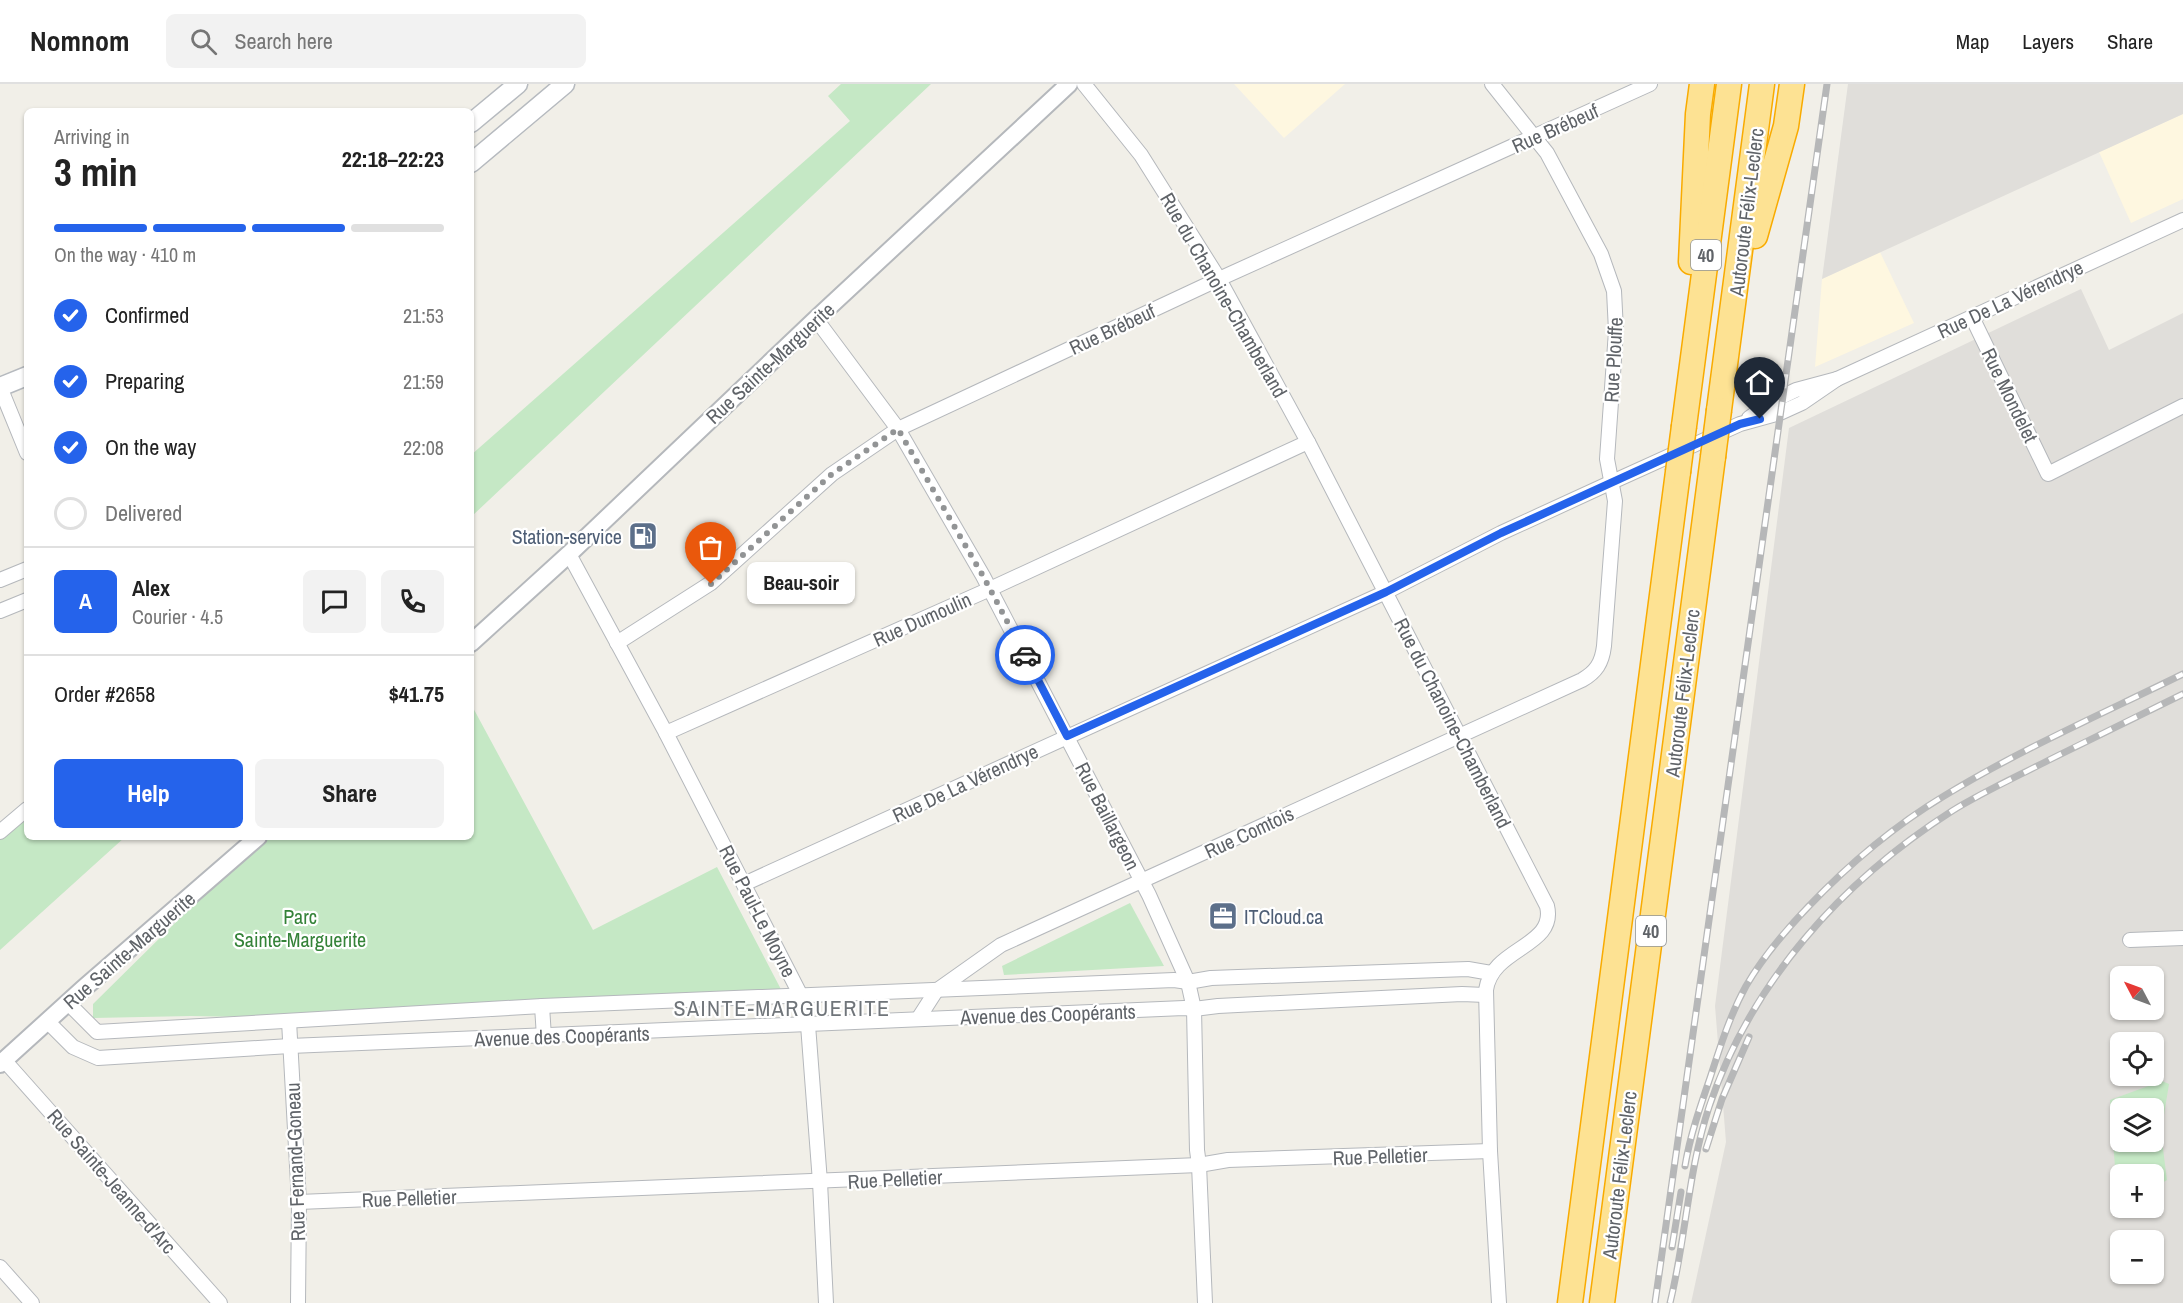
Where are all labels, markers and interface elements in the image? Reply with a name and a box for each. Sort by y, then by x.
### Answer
search box [166,14,586,68]
text: Nomnom [30,22,130,60]
icon: search [187,25,220,58]
text: Search here [235,26,333,56]
text: Map [1956,27,1989,56]
text: Layers [2022,27,2074,56]
text: Share [2107,27,2153,56]
street label: Rue Brébeuf [1507,97,1603,159]
text: Arriving in [54,123,130,150]
street label: Autoroute Félix-Leclerc [1722,127,1770,298]
text: 22:18–22:23 [342,144,444,174]
text: 3 min [54,146,138,198]
street label: Rue du Chanoine-Chamberland [1154,188,1294,402]
road number: 40 [1691,240,1721,270]
text: On the way · 410 m [54,241,196,268]
street label: Rue De La Vérendrye [1933,253,2087,345]
street label: Rue Sainte-Marguerite [700,296,840,430]
street label: Rue Brébeuf [1065,297,1160,361]
icon: check [54,299,87,332]
text: Confirmed [105,300,189,330]
text: 21:53 [403,302,444,329]
street label: Rue Plouffe [1597,317,1629,403]
street label: Rue Mondelet [1975,343,2045,447]
pin [1734,357,1785,419]
icon: check [54,365,87,398]
text: Preparing [105,366,184,396]
icon: home [1743,366,1776,399]
text: 21:59 [403,368,444,395]
icon: check [54,431,87,464]
text: On the way [105,432,196,462]
text: 22:08 [403,434,444,461]
text: Delivered [105,498,182,528]
fuel station icon: Station-service [627,520,659,552]
pin [685,522,736,584]
place label: Station-service [512,523,622,550]
icon: bag [694,531,727,564]
callout: Beau-soir [747,563,855,605]
text: Beau-soir [763,569,839,596]
button: chat [303,570,366,633]
button: phone [381,570,444,633]
text: Alex [132,573,170,603]
street label: Rue Dumoulin [869,585,975,653]
text: A [79,586,92,616]
text: Courier · 4.5 [132,603,223,630]
street label: Autoroute Félix-Leclerc [1658,608,1706,779]
street label: Rue du Chanoine-Chamberland [1388,613,1518,833]
courier [995,625,1055,685]
icon: car [1009,639,1042,672]
text: Order #2658 [54,679,155,709]
text: $41.75 [389,679,444,709]
street label: Rue De La Vérendrye [888,737,1042,829]
street label: Rue Baillargeon [1069,757,1147,875]
button: Help [54,759,243,828]
button: Share [255,759,444,828]
street label: Rue Comtois [1200,800,1298,864]
street label: Rue Paul-Le Moyne [713,840,803,982]
street label: Rue Sainte-Marguerite [57,885,201,1015]
office icon: ITCloud.ca [1207,900,1239,932]
park label: Parc Sainte-Marguerite [234,903,366,953]
place label: ITCloud.ca [1244,903,1323,930]
road number: 40 [1636,916,1666,946]
north arrow [2110,966,2164,1020]
map controls [2110,966,2164,1284]
district label: SAINTE-MARGUERITE [674,993,890,1023]
street label: Avenue des Coopérants [959,997,1136,1031]
street label: Avenue des Coopérants [473,1019,650,1053]
button: locate [2110,1032,2164,1086]
street label: Rue Fernand-Goneau [279,1082,311,1242]
street label: Autoroute Félix-Leclerc [1595,1090,1643,1261]
button: layers [2110,1098,2164,1152]
street label: Rue Sainte-Jeanne-d'Arc [42,1103,182,1259]
street label: Rue Pelletier [1332,1141,1428,1171]
street label: Rue Pelletier [847,1163,944,1195]
button: + [2110,1164,2164,1218]
street label: Rue Pelletier [361,1183,457,1213]
button: − [2110,1230,2164,1284]

